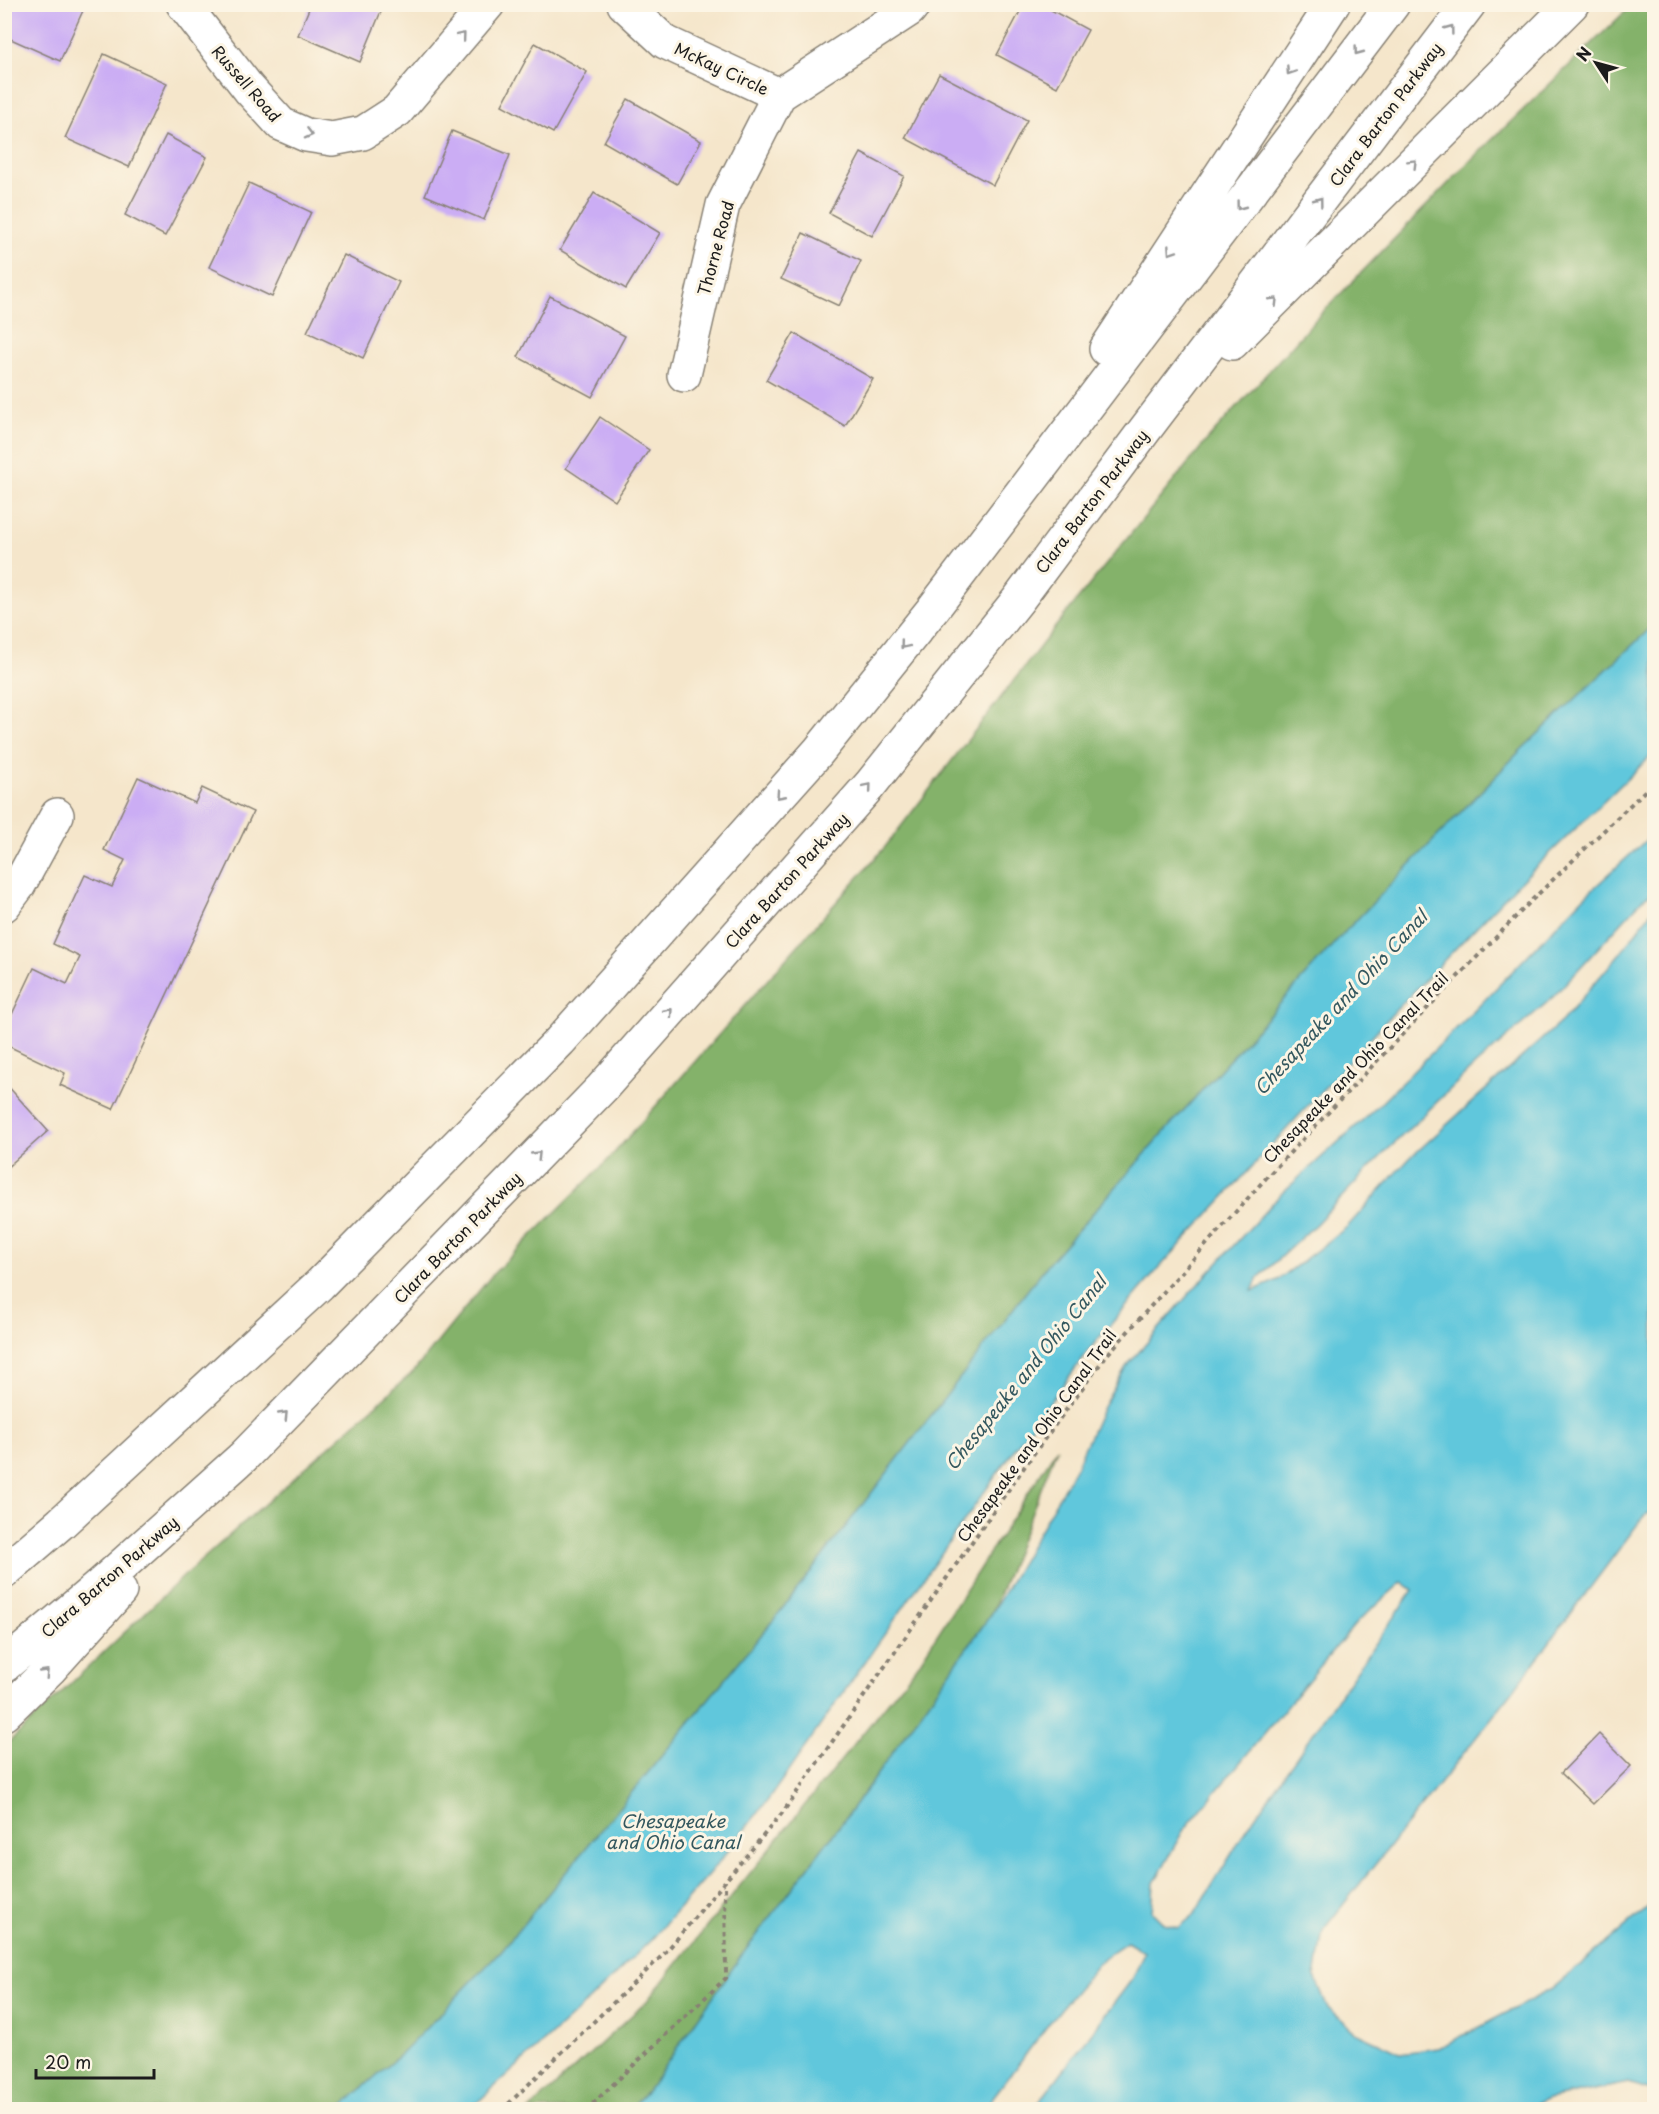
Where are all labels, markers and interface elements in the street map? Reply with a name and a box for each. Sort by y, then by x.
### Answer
one-way arrow [1443,24,1454,35]
one-way arrow [454,32,465,43]
north arrow [1566,33,1626,93]
street label: McKay Circle [671,36,773,100]
street label: Clara Barton Parkway [1323,37,1447,191]
street label: Russell Road [207,39,287,127]
text: N [1570,41,1596,66]
one-way arrow [1354,44,1365,55]
one-way arrow [1286,65,1297,76]
one-way arrow [304,127,314,140]
one-way arrow [1406,159,1416,170]
one-way arrow [1312,196,1323,207]
street label: Thorne Road [691,198,739,298]
one-way arrow [1236,200,1247,211]
one-way arrow [1167,245,1178,256]
one-way arrow [1267,297,1278,308]
street label: Clara Barton Parkway [1029,424,1153,578]
one-way arrow [901,638,912,649]
one-way arrow [861,783,872,794]
one-way arrow [776,788,787,799]
street label: Clara Barton Parkway [719,807,853,953]
water label: Chesapeake and Ohio Canal [1247,901,1435,1100]
street label: Chesapeake and Ohio Canal Trail [1257,966,1453,1168]
one-way arrow [662,1008,673,1019]
one-way arrow [529,1151,540,1162]
street label: Clara Barton Parkway [388,1166,526,1308]
water label: Chesapeake and Ohio Canal [938,1266,1114,1475]
street label: Chesapeake and Ohio Canal Trail [950,1324,1122,1546]
one-way arrow [276,1411,287,1422]
street label: Clara Barton Parkway [35,1510,183,1642]
one-way arrow [38,1669,49,1680]
water label: Chesapeake and Ohio Canal [606,1807,743,1855]
scale bar [36,2042,154,2080]
text: 20 m [45,2048,91,2075]

